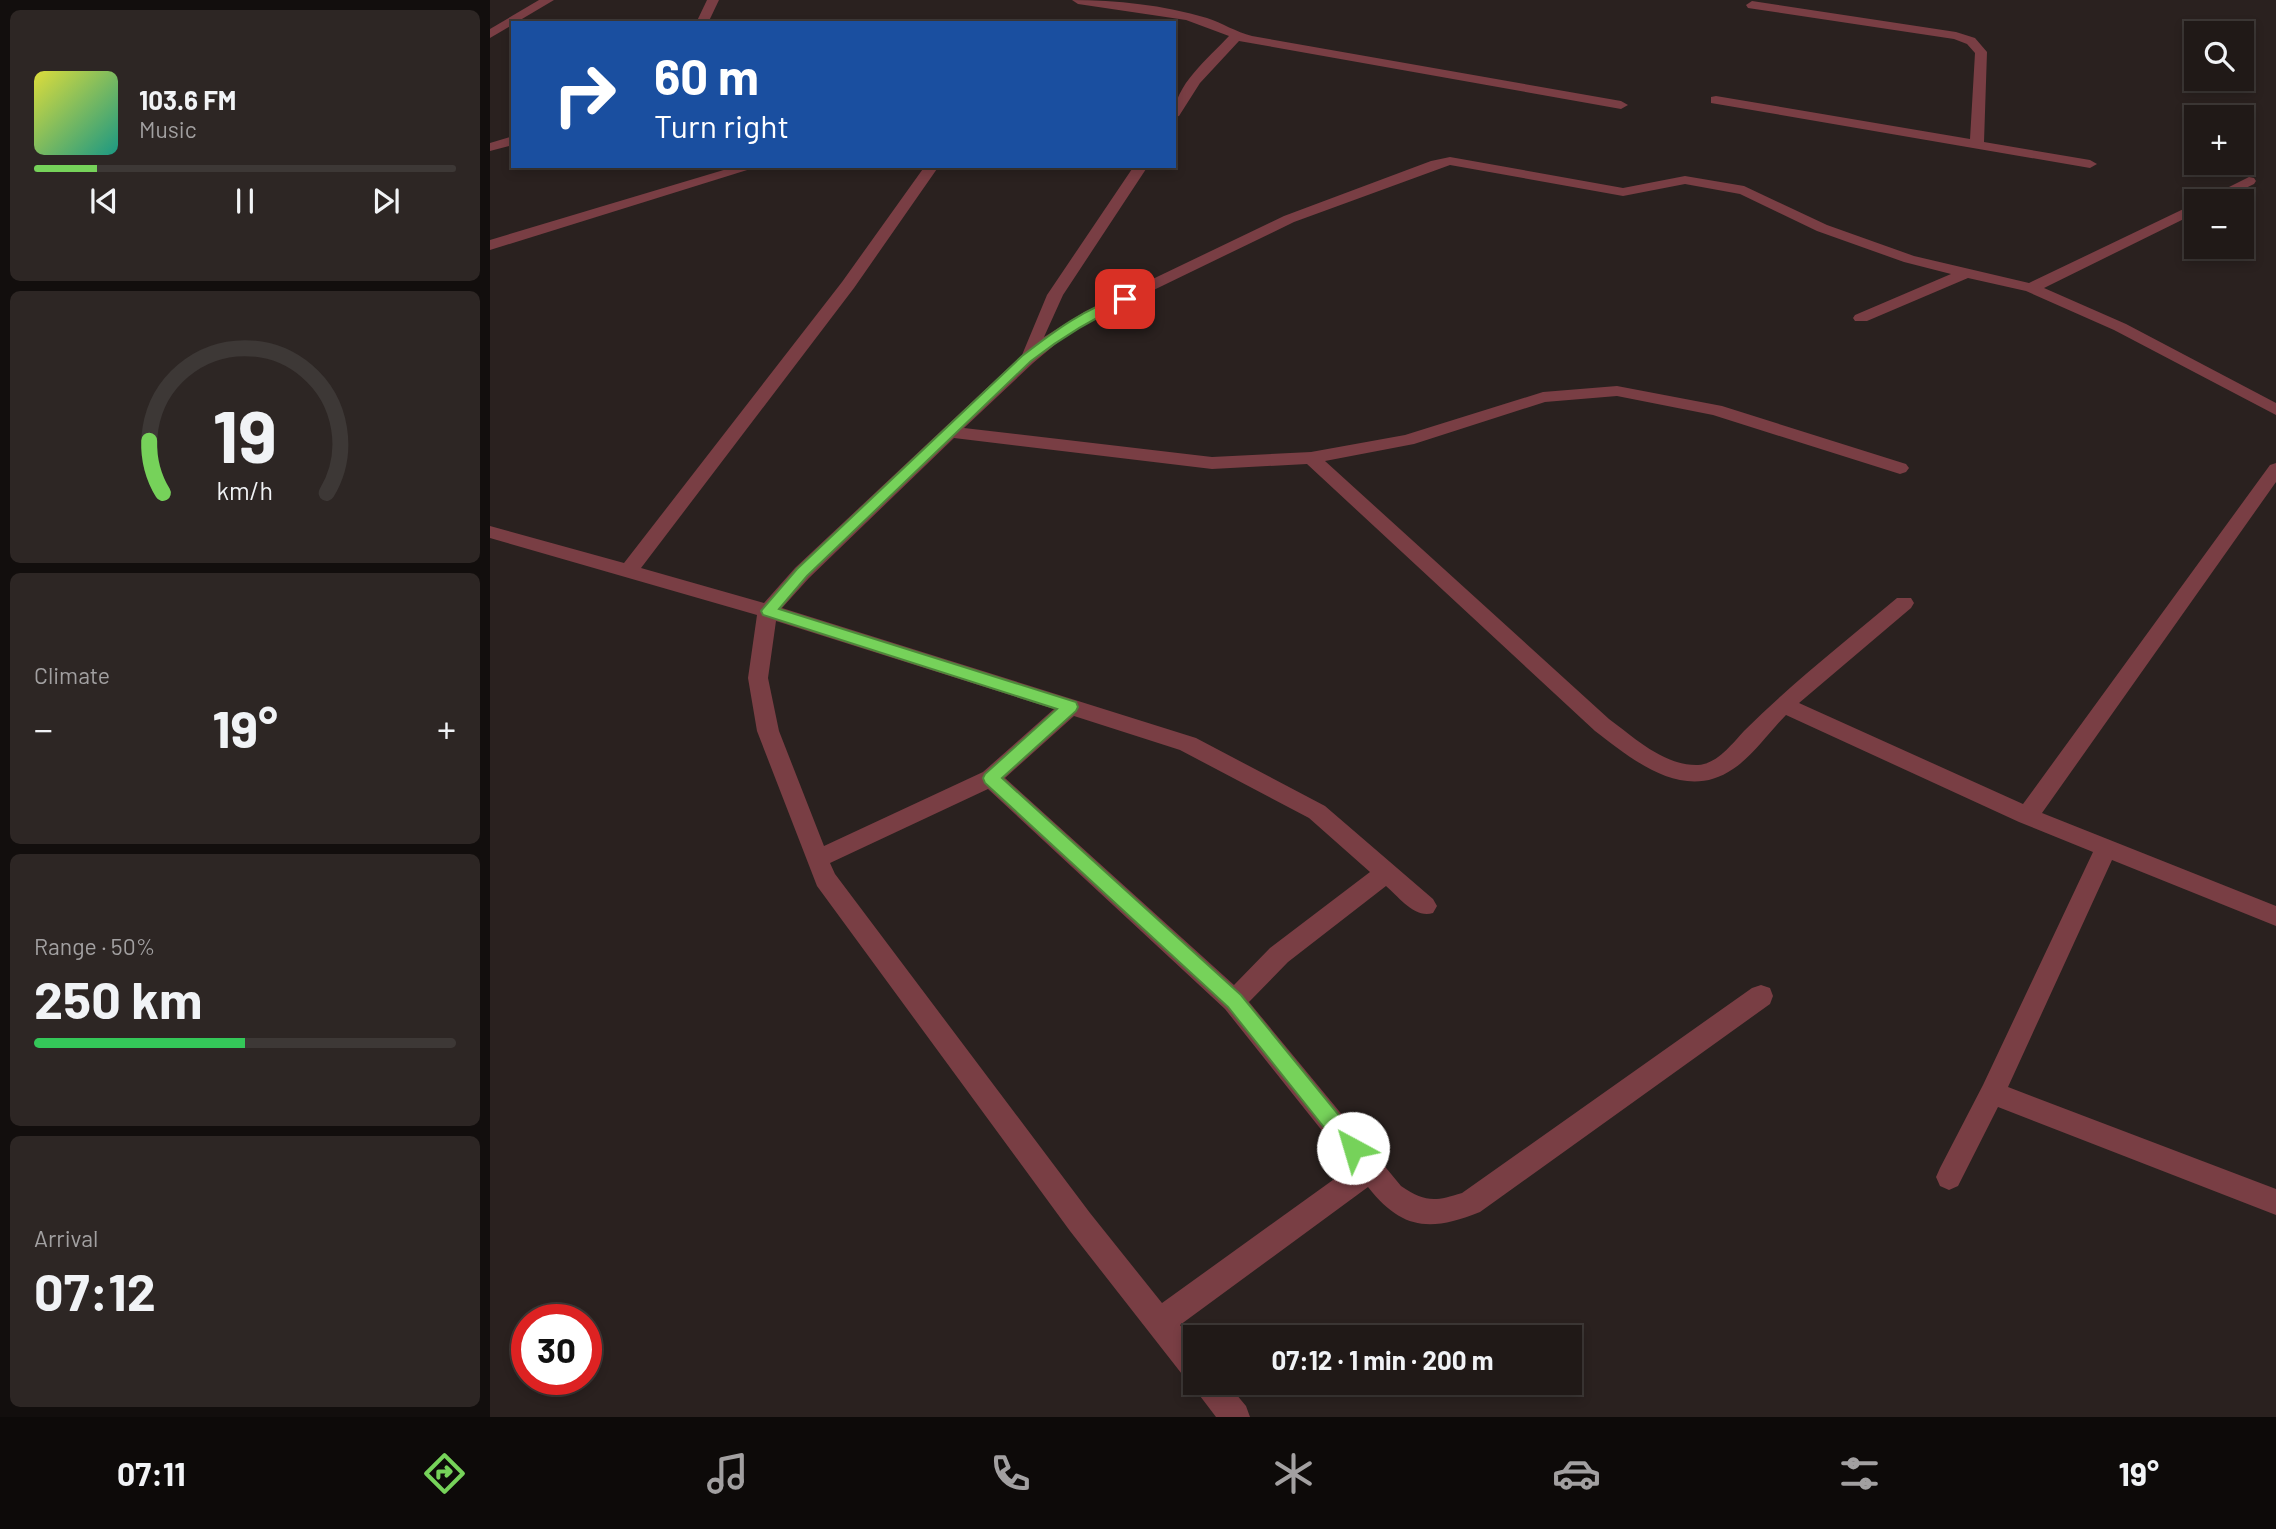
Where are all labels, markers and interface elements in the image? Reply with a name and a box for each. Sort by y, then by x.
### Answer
map controls [2184,21,2254,259]
button: search [2184,21,2254,91]
text: 60 m [654,46,759,105]
icon: right [539,49,630,140]
text: 103.6 FM [139,84,236,115]
button: + [2184,105,2254,175]
text: Turn right [654,106,789,144]
text: Music [139,115,197,143]
icon: previous [85,182,123,220]
icon: pause [226,182,264,220]
icon: next [367,182,405,220]
button: − [2184,189,2254,259]
pin [1095,269,1155,329]
icon: arrive [1106,280,1144,318]
text: 19 [213,391,277,479]
text: km/h [217,475,273,505]
text: Climate [34,661,110,689]
text: 19° [212,696,278,758]
text: − [34,705,53,751]
text: + [437,705,456,751]
text: Range · 50% [34,932,155,960]
text: 250 km [34,967,202,1029]
position arrow [1316,1111,1390,1185]
text: Arrival [34,1224,98,1252]
text: 07:12 [34,1259,156,1321]
speed limit sign: 30 [511,1304,602,1395]
text: 07:12 · 1 min · 200 m [1271,1344,1494,1375]
icon: directions [420,1449,469,1498]
icon: music [703,1449,752,1498]
icon: phone [986,1449,1035,1498]
icon: climate [1269,1449,1318,1498]
icon: car [1552,1449,1601,1498]
icon: filters [1835,1449,1884,1498]
text: 07:11 [117,1454,186,1492]
text: 19° [2119,1454,2159,1492]

